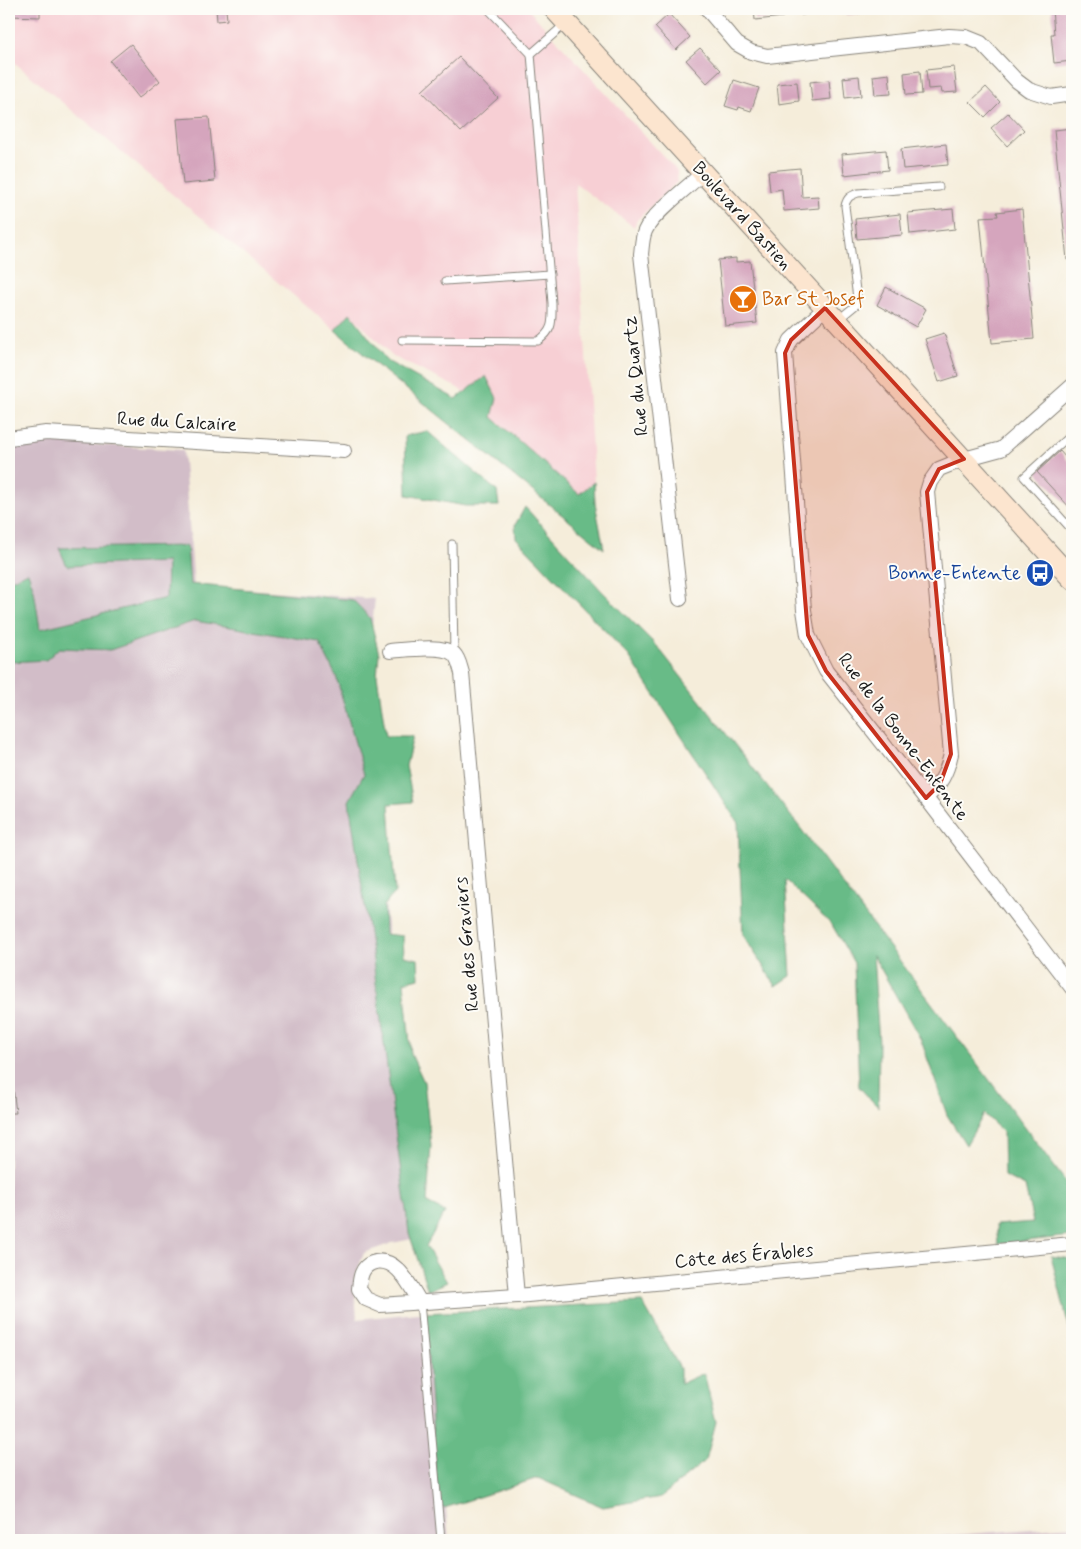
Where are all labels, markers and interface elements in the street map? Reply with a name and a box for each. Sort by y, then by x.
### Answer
street label: Boulevard Bastien [686,156,798,276]
bar icon: Bar St Josef [728,284,758,314]
place label: Bar St Josef [762,287,865,312]
street label: Rue du Quartz [617,315,655,437]
street label: Rue du Calcaire [116,406,238,438]
bus stop icon: Bonne-Entente [1025,558,1055,588]
place label: Bonne-Entente [888,561,1021,586]
street label: Rue de la Bonne-Entente [832,648,974,826]
street label: Rue des Graviers [449,875,485,1013]
street label: Côte des Érables [673,1236,815,1275]

